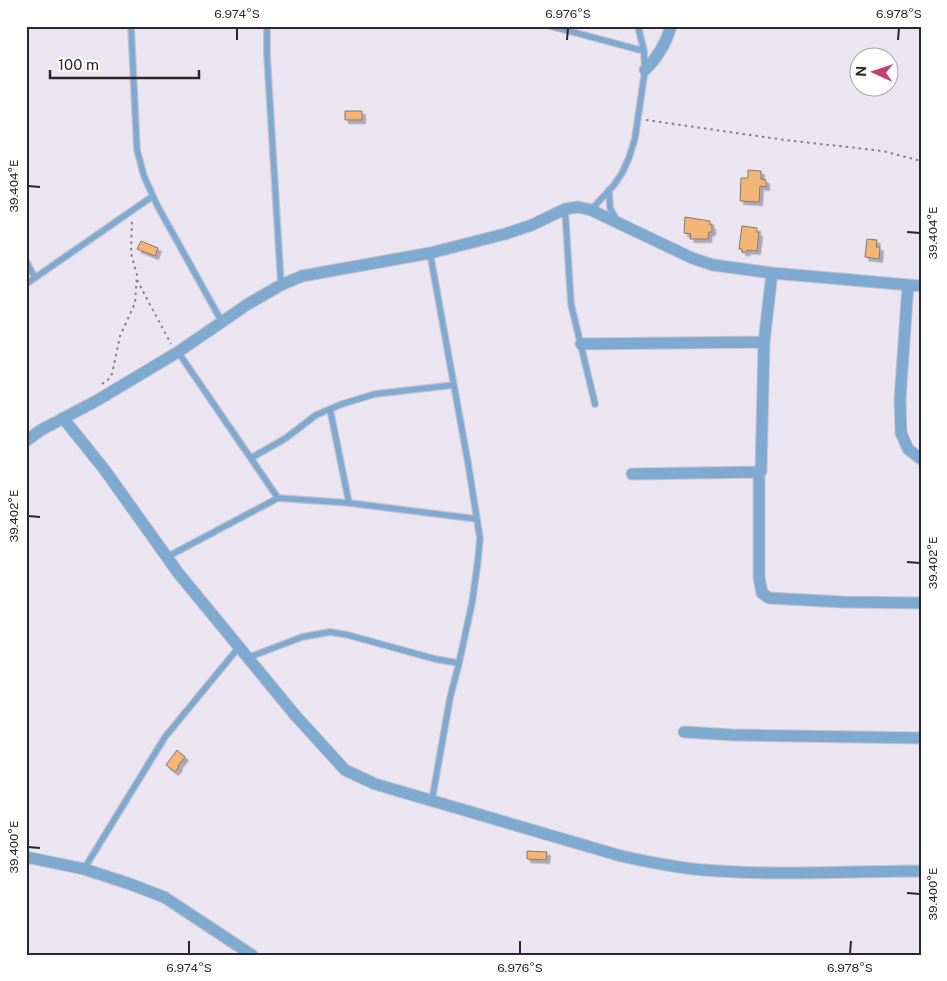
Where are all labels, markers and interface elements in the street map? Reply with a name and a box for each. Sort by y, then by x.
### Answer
text: 6.974°S [214,7,260,21]
text: 6.976°S [545,7,591,21]
text: 6.978°S [876,7,922,21]
scale bar [50,48,199,80]
north arrow [850,48,900,98]
text: 100 m [58,56,99,73]
text: N [853,65,869,77]
text: 39.404°E [7,159,21,213]
text: 39.404°E [926,206,940,260]
text: 39.402°E [7,490,21,542]
text: 39.402°E [926,537,940,589]
text: 39.400°E [7,821,21,873]
text: 39.400°E [926,868,940,920]
text: 6.974°S [166,961,212,975]
text: 6.976°S [497,961,543,975]
text: 6.978°S [827,961,873,975]

